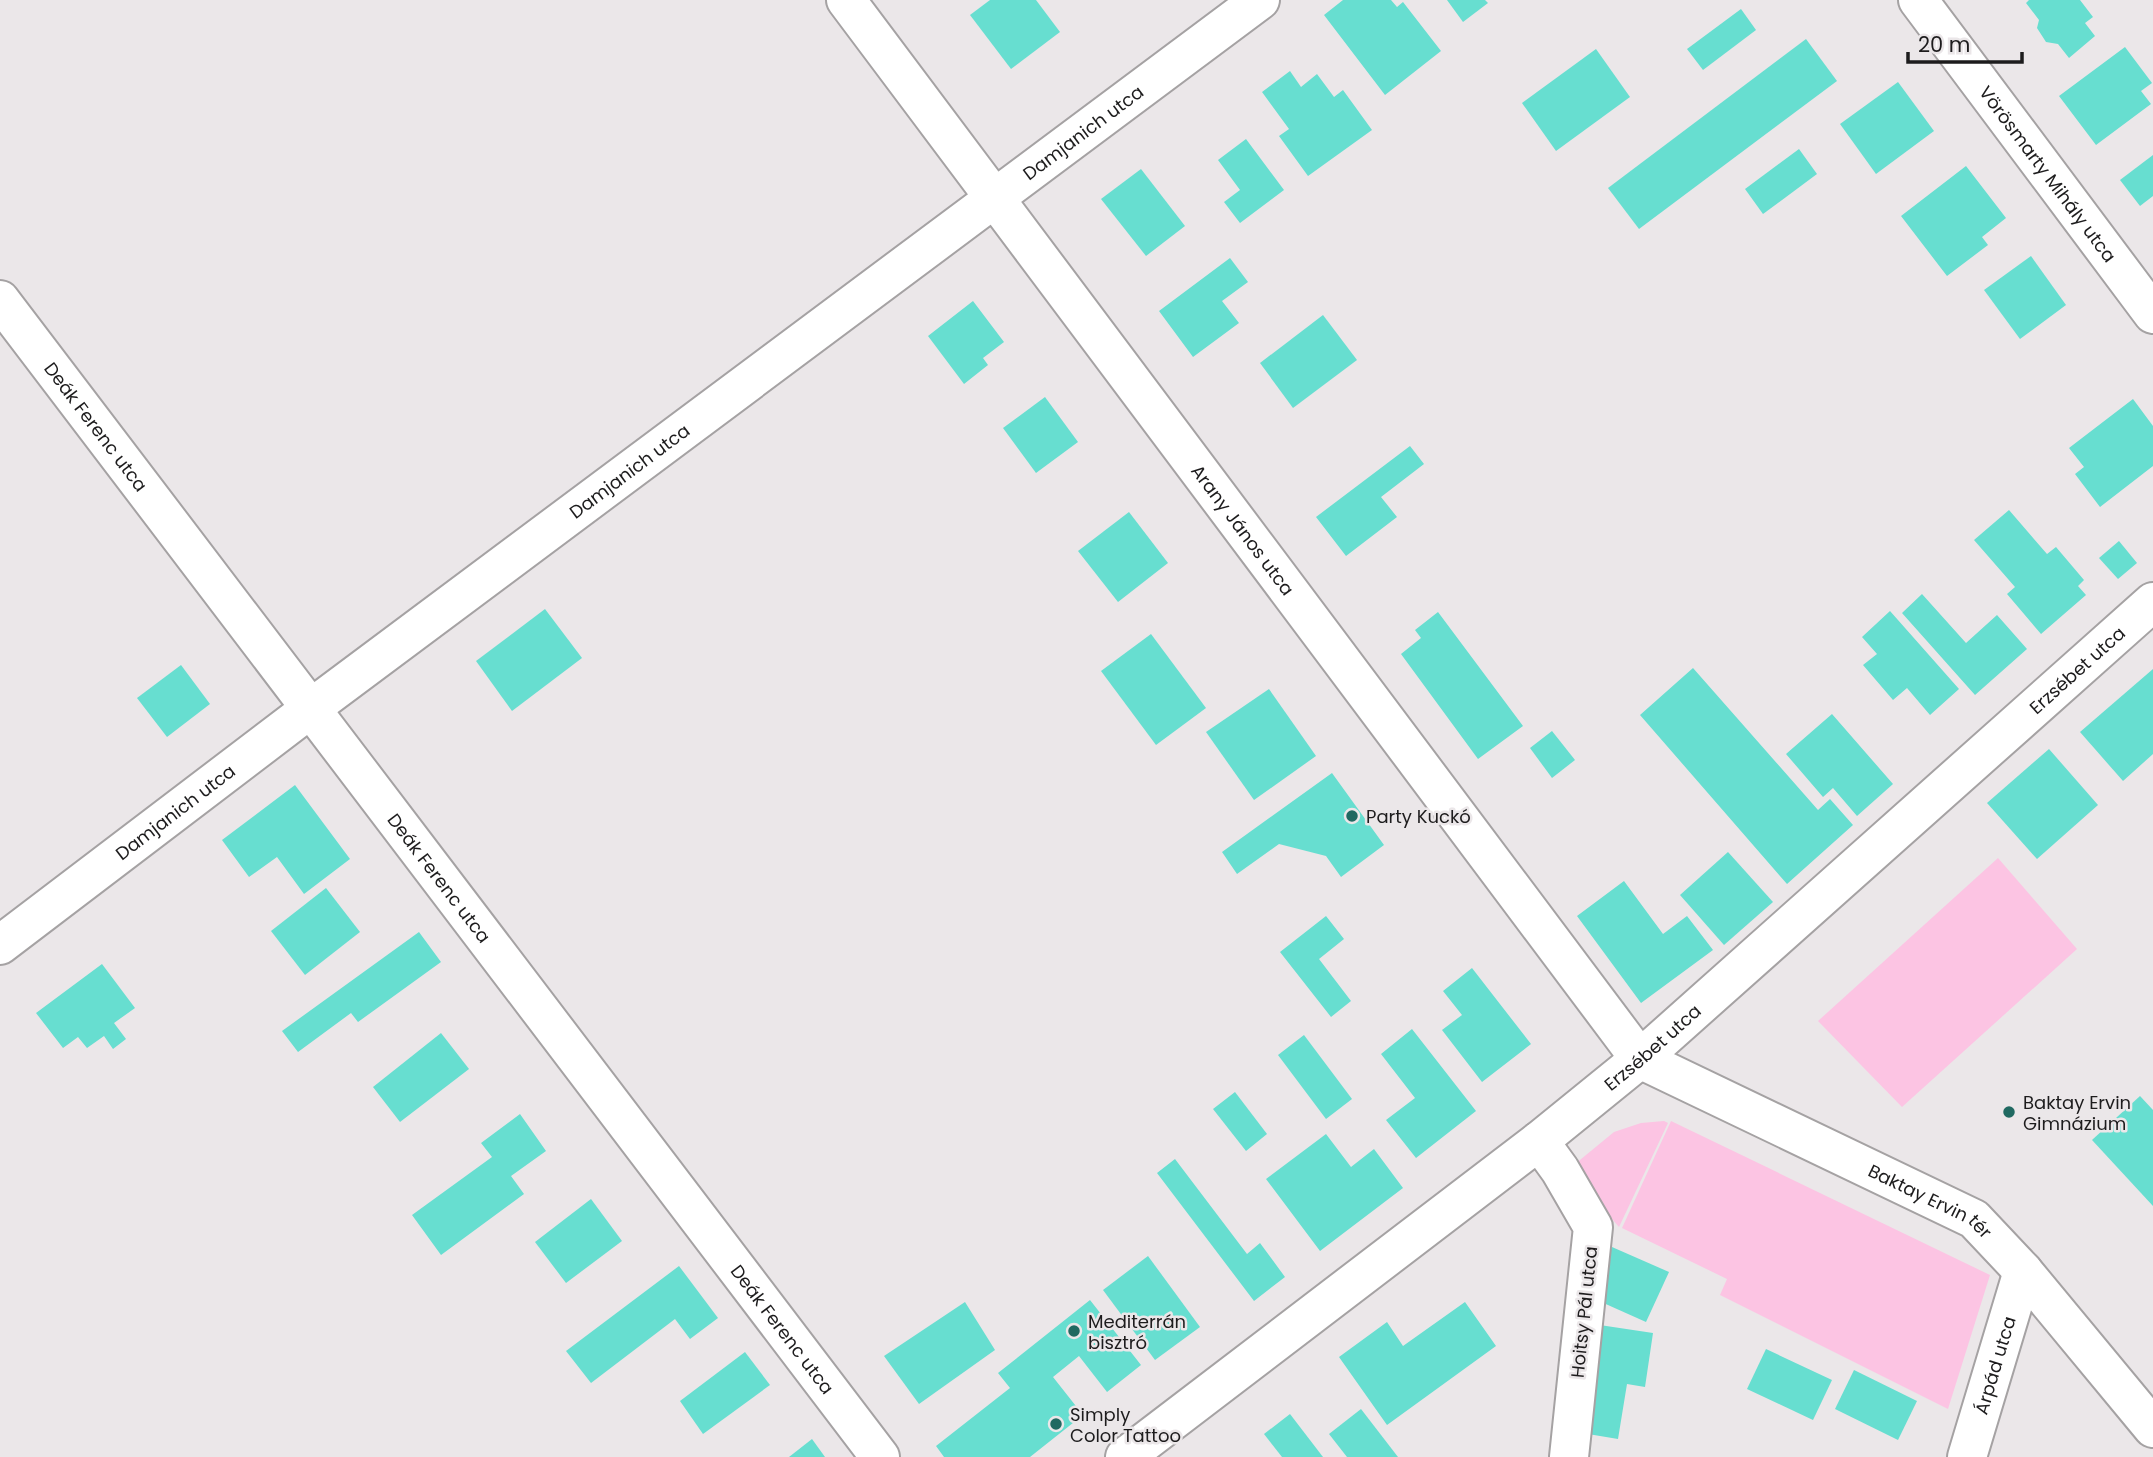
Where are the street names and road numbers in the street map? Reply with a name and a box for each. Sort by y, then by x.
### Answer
street label: Damjanich utca [1017,79,1148,185]
street label: Vörösmarty Mihály utca [1974,80,2122,267]
street label: Deák Ferenc utca [39,357,154,497]
street label: Damjanich utca [564,417,695,524]
street label: Arany János utca [1186,459,1300,600]
street label: Erzsébet utca [2024,620,2130,719]
street label: Damjanich utca [110,758,240,865]
street label: Deák Ferenc utca [382,808,497,948]
street label: Erzsébet utca [1599,998,1706,1096]
street label: Baktay Ervin tér [1864,1158,1998,1244]
street label: Hoitsy Pál utca [1565,1245,1603,1379]
street label: Deák Ferenc utca [725,1259,840,1399]
street label: Árpád utca [1968,1313,2021,1417]

